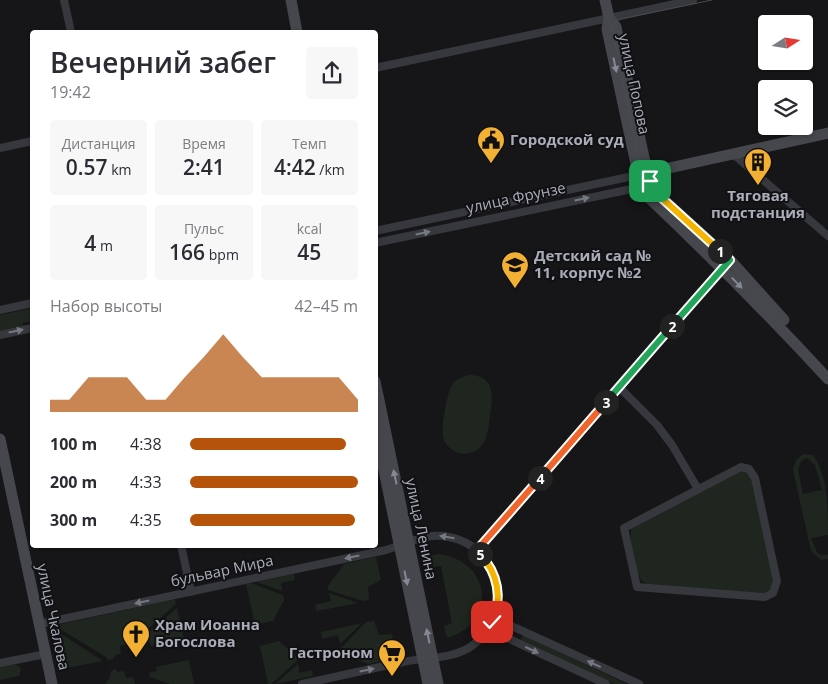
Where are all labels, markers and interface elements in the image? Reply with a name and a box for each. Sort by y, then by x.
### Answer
north arrow [758,15,812,70]
map controls [758,15,813,135]
street label: улица Попова [615,32,655,136]
text: Вечерний забег [50,43,276,81]
button: share [306,47,358,99]
one-way arrow [611,58,619,73]
button: layers [758,80,813,135]
text: 19:42 [50,81,91,103]
public building icon: Городской суд [476,125,506,164]
place label: Городской суд [510,129,624,149]
text: Дистанция [62,134,136,153]
text: Время [182,134,226,153]
text: Темп [292,134,327,153]
building icon: Тяговая подстанция [743,147,773,186]
text: 0.57 [66,153,108,181]
text: 2:41 [183,153,225,181]
text: 4:42 [274,153,316,181]
text: km [108,160,132,179]
text: /km [316,160,345,179]
pin [629,160,671,202]
icon: arrive [636,167,664,195]
street label: улица Фрунзе [464,177,567,217]
place label: Тяговая подстанция [711,185,805,222]
one-way arrow [574,195,589,203]
text: Пульс [184,219,224,238]
text: kcal [297,219,322,238]
text: 4 [84,229,96,257]
one-way arrow [415,229,430,237]
text: m [96,236,113,255]
text: 166 [169,238,205,266]
text: 45 [297,238,321,266]
pin: 1 [708,238,732,264]
text: 1 [716,242,725,261]
text: bpm [205,245,239,264]
place label: Детский сад № 11, корпус №2 [534,245,651,282]
school or university icon: Детский сад № 11, корпус №2 [500,250,530,289]
one-way arrow [731,276,743,288]
text: Набор высоты [50,295,162,317]
text: 42–45 m [294,295,358,317]
pin: 2 [660,314,684,338]
text: 2 [668,317,677,336]
one-way arrow [9,327,24,335]
pin: 3 [594,390,618,414]
text: 3 [602,393,611,412]
text: 100 m [50,433,97,455]
text: 4:38 [130,433,162,455]
pin: 4 [528,466,552,490]
text: 4 [536,469,545,488]
one-way arrow [391,470,399,485]
text: 200 m [50,471,97,493]
text: 4:33 [130,471,162,493]
street label: улица Ленина [401,476,442,581]
text: 300 m [50,509,97,531]
text: 4:35 [130,509,162,531]
one-way arrow [439,533,455,541]
pin: 5 [468,542,492,566]
text: 5 [476,545,485,564]
street label: бульвар Мира [169,549,275,591]
one-way arrow [344,554,360,562]
street label: улица Чкалова [33,562,75,672]
one-way arrow [402,570,410,586]
one-way arrow [133,599,149,607]
pin [471,601,513,643]
icon: check [478,608,506,636]
place label: Храм Иоанна Богослова [155,614,260,651]
church icon: Храм Иоанна Богослова [121,619,151,658]
one-way arrow [424,629,432,644]
supermarket icon: Гастроном [377,638,407,677]
place label: Гастроном [289,642,373,662]
one-way arrow [525,647,539,655]
one-way arrow [587,660,601,668]
one-way arrow [360,666,375,674]

